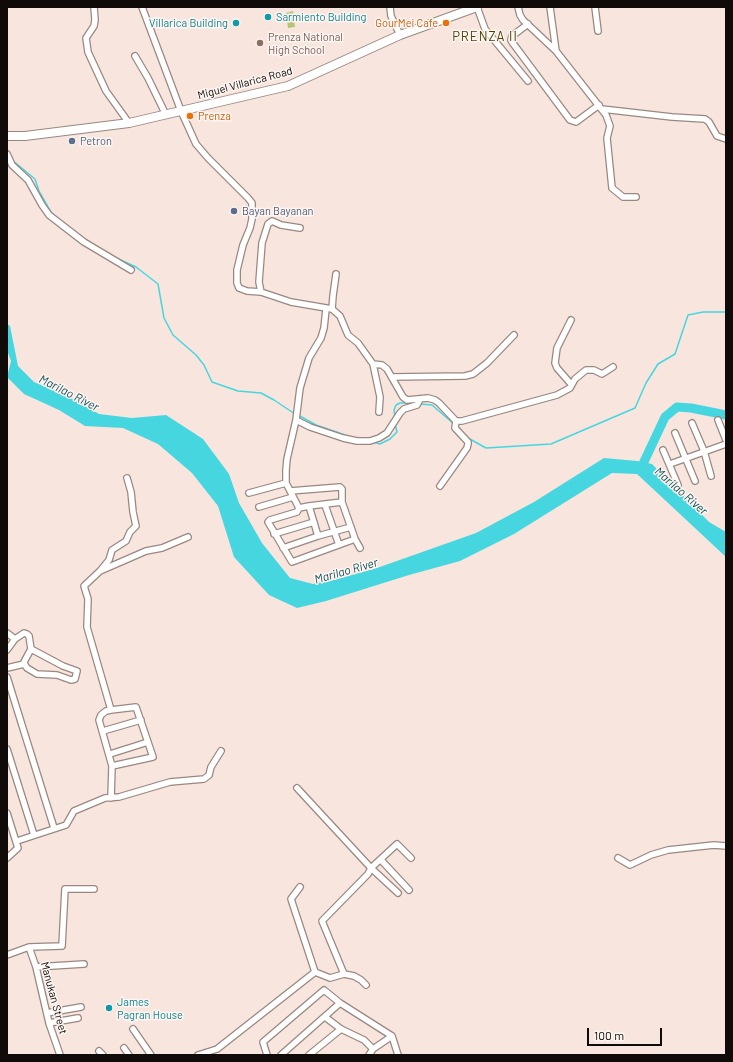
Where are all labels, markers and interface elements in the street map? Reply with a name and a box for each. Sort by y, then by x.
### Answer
place label: Sarmiento Building [276,10,366,24]
marker: Sarmiento Building [263,12,273,22]
place label: Villarica Building [149,16,228,30]
place label: GourMei Cafe [375,16,438,30]
marker: Villarica Building [231,18,241,28]
marker: GourMei Cafe [441,18,451,28]
district label: PRENZA II [452,29,518,45]
place label: Prenza National High School [268,30,343,56]
marker: Prenza National High School [255,38,265,48]
street label: Miguel Villarica Road [196,64,294,102]
place label: Prenza [198,109,231,123]
marker: Prenza [185,111,195,121]
place label: Petron [80,134,112,148]
marker: Petron [67,136,77,146]
place label: Bayan Bayanan [242,204,314,218]
marker: Bayan Bayanan [229,206,239,216]
water label: Marilao River [37,372,101,414]
water label: Marilao River [652,464,710,518]
water label: Marilao River [313,555,379,587]
street label: Manukan Street [38,960,70,1036]
place label: James Pagran House [117,995,183,1021]
marker: James Pagran House [104,1003,114,1013]
scale bar [589,1020,664,1046]
text: 100 m [594,1028,624,1042]

